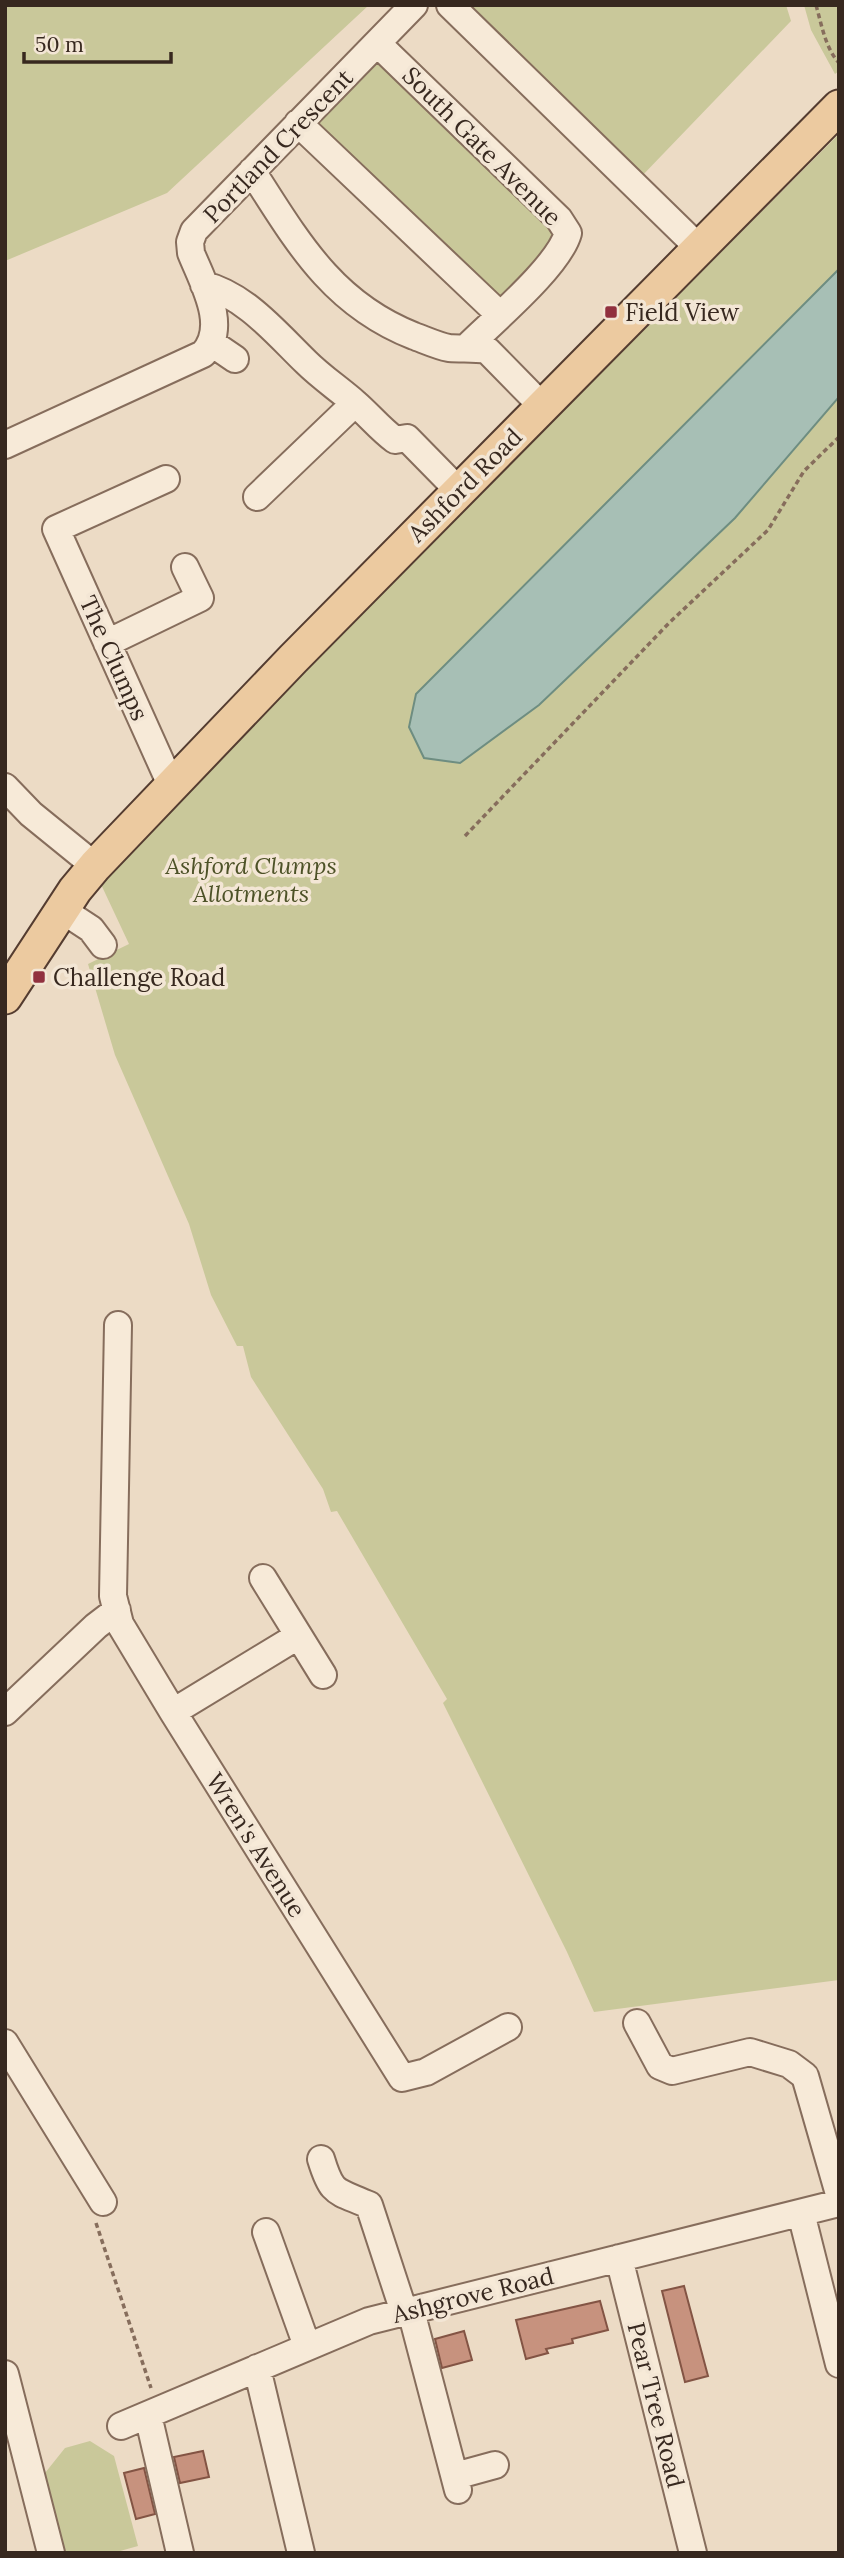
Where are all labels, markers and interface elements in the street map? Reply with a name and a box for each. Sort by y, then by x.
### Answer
scale bar [24,21,172,65]
text: 50 m [35,31,84,58]
street label: South Gate Avenue [396,60,568,232]
street label: Portland Crescent [196,62,360,230]
place label: Field View [625,297,740,328]
marker: Field View [603,304,619,320]
street label: Ashford Road [401,421,529,549]
street label: The Clumps [73,591,155,725]
park label: Ashford Clumps Allotments [164,850,337,909]
place label: Challenge Road [53,962,225,993]
marker: Challenge Road [31,969,47,985]
street label: Wren's Avenue [199,1767,313,1923]
street label: Ashgrove Road [388,2260,557,2330]
street label: Pear Tree Road [620,2319,692,2491]

